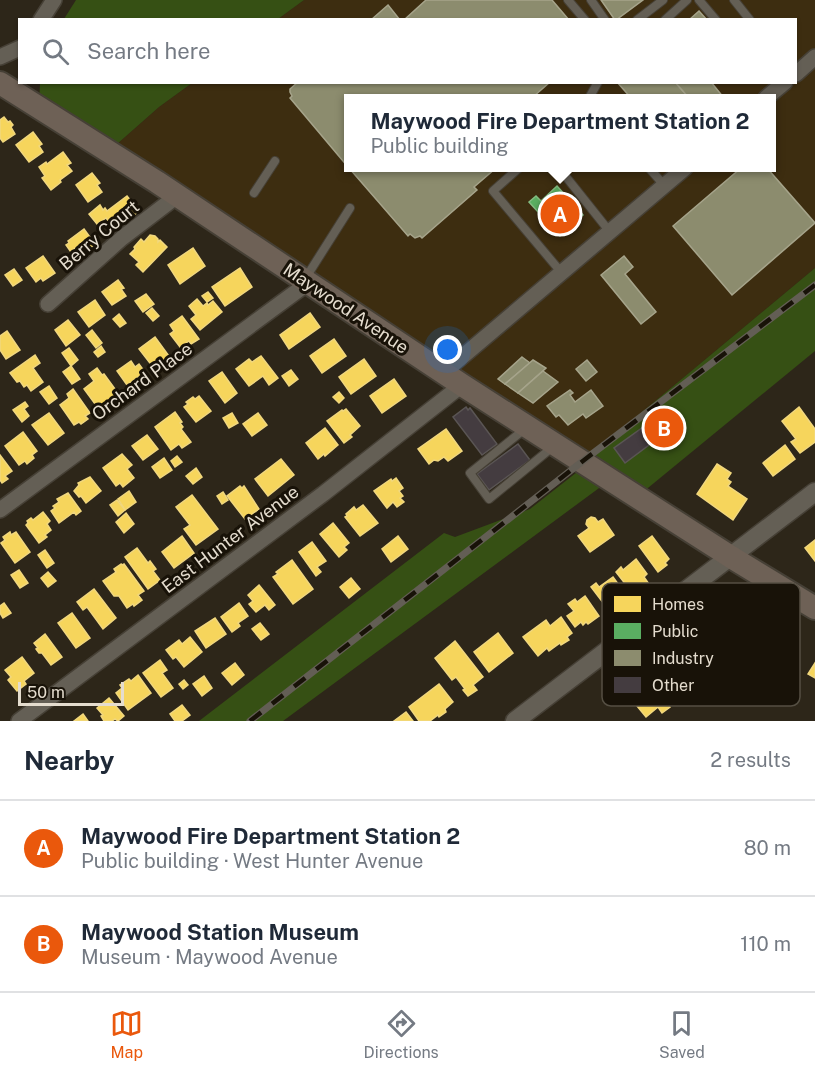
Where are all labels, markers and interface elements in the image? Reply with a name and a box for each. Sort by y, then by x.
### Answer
search box [18,18,797,84]
icon: search [39,35,72,68]
text: Search here [87,38,211,64]
popup [344,94,776,172]
text: Maywood Fire Department Station 2 [370,108,750,134]
text: Public building [370,134,509,158]
pin: A [540,192,580,236]
street label: Berry Court [55,196,143,274]
street label: Maywood Avenue [279,258,413,358]
your location [433,335,462,364]
street label: Orchard Place [88,338,196,424]
pin: B [644,406,684,450]
street label: East Hunter Avenue [157,481,303,597]
legend [602,583,800,706]
text: Homes [652,595,704,614]
text: Public [652,622,699,641]
text: Industry [652,649,714,668]
text: Other [652,676,694,695]
scale bar [18,679,124,706]
text: 50 m [27,683,65,702]
text: Nearby [24,745,114,776]
text: 2 results [710,748,791,772]
text: Maywood Fire Department Station 2 [81,823,460,849]
text: A [36,836,51,860]
text: 80 m [744,836,791,860]
text: Public building · West Hunter Avenue [81,849,423,873]
text: Maywood Station Museum [81,919,359,945]
text: B [37,932,50,956]
text: 110 m [740,932,791,956]
text: Museum · Maywood Avenue [81,945,338,969]
tab: Map [110,1007,143,1062]
tab: Directions [364,1007,439,1062]
tab: Saved [659,1007,705,1062]

